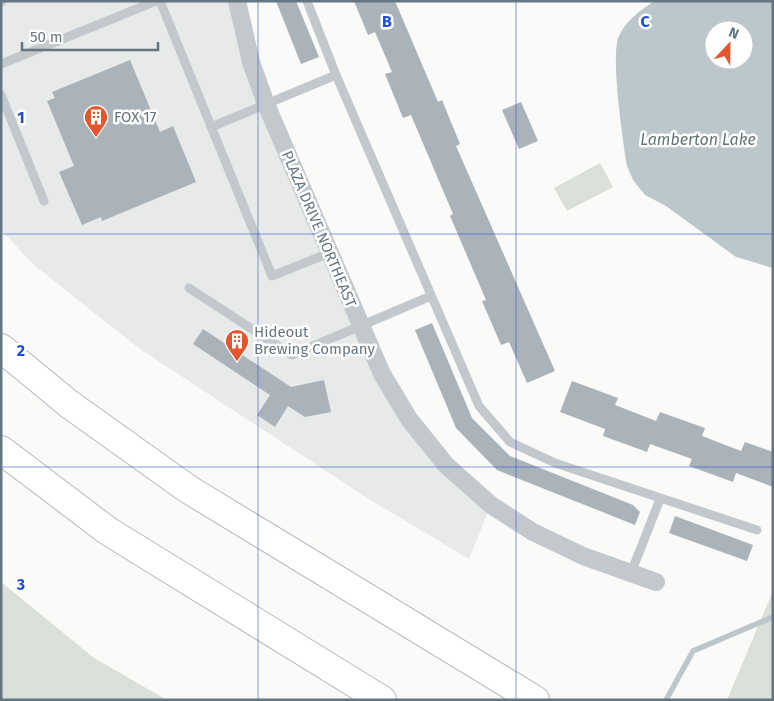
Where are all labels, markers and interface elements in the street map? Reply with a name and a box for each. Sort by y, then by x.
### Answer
text: B [382,12,392,31]
text: C [640,12,650,31]
scale bar [22,20,159,52]
north arrow [704,20,754,70]
text: N [726,24,741,43]
text: 50 m [30,28,63,46]
building icon: FOX 17 [83,104,109,138]
text: 1 [17,108,25,127]
place label: FOX 17 [114,108,157,126]
water label: Lamberton Lake [640,130,756,149]
street label: PLAZA DRIVE NORTHEAST [278,148,360,310]
place label: Hideout Brewing Company [254,323,376,358]
building icon: Hideout Brewing Company [224,328,250,362]
text: 2 [17,341,25,360]
text: 3 [16,575,25,594]

